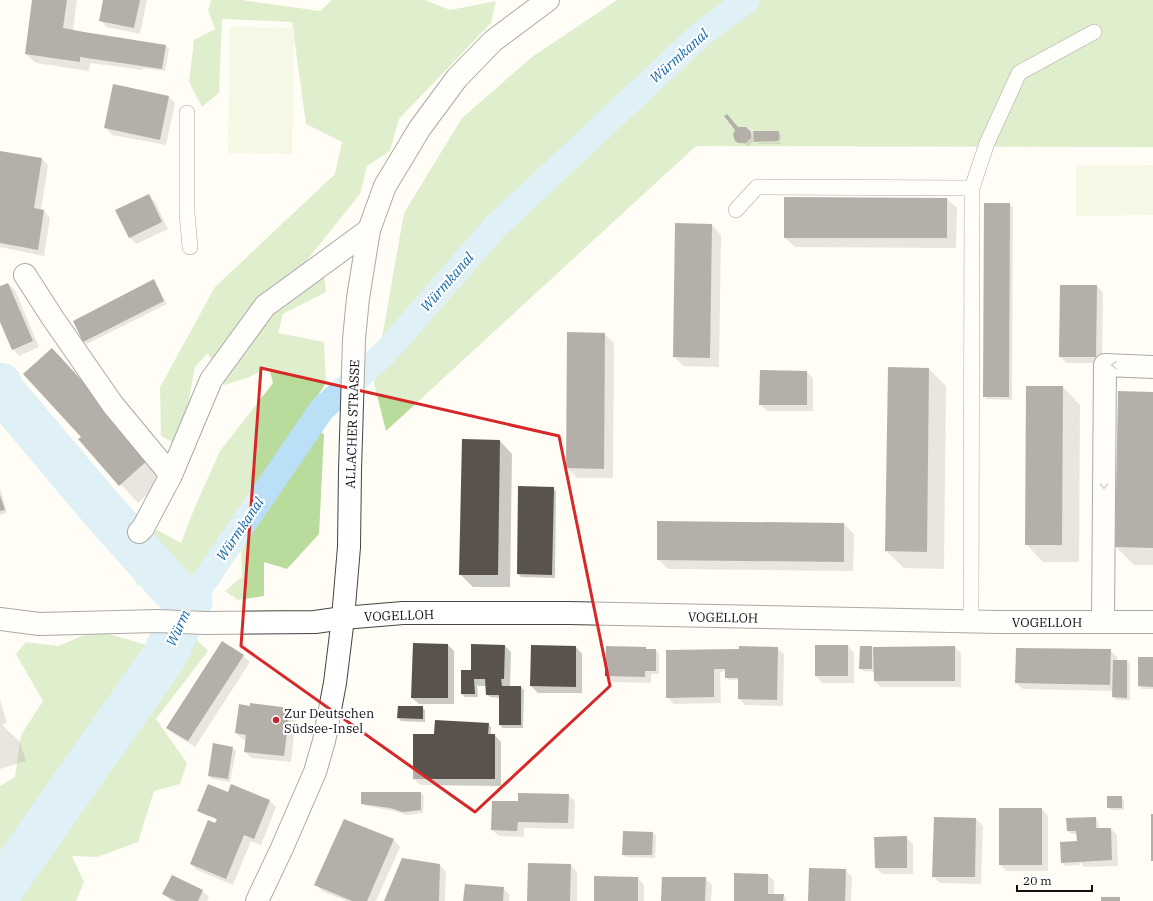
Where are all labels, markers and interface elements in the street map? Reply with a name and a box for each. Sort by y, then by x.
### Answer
water label: Würmkanal [646,24,713,87]
water label: Würmkanal [416,248,478,315]
street label: ALLACHER STRASSE [342,359,363,489]
one-way arrow [1111,361,1117,370]
one-way arrow [1100,483,1108,489]
water label: Würmkanal [212,493,268,564]
street label: VOGELLOH [364,606,434,625]
water label: Würm [162,607,194,649]
street label: VOGELLOH [688,608,758,627]
street label: VOGELLOH [1012,614,1082,631]
place label: Zur Deutschen Südsee-Insel [284,705,374,737]
marker: Zur Deutschen Südsee-Insel [271,715,281,725]
scale bar [1017,867,1092,893]
text: 20 m [1023,873,1052,888]

